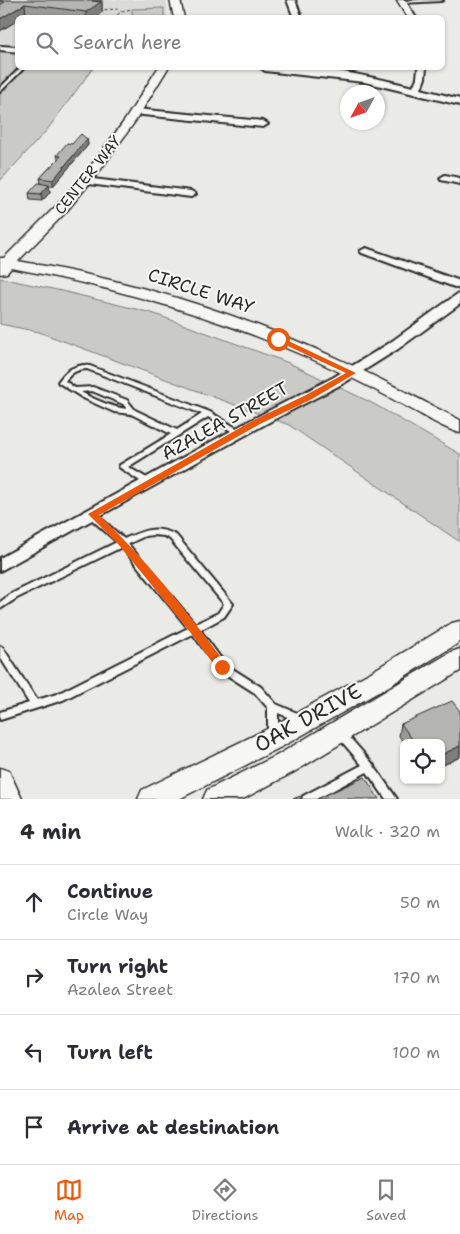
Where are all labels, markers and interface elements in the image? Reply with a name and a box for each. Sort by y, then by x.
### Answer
search box [15,15,445,70]
icon: search [33,29,61,57]
text: Search here [73,30,182,55]
north arrow [340,85,385,130]
street label: CENTER WAY [50,131,126,219]
street label: CIRCLE WAY [145,263,257,319]
route start [267,328,290,351]
street label: AZALEA STREET [157,376,293,466]
route end [211,656,234,679]
street label: OAK DRIVE [249,677,367,759]
map controls [400,739,445,784]
button: locate [400,739,445,784]
text: 4 min [20,818,81,846]
text: Walk · 320 m [335,821,440,842]
text: Continue [67,879,153,904]
icon: ahead [20,888,48,916]
text: 50 m [400,892,440,913]
text: Circle Way [67,904,148,925]
text: Turn right [67,954,168,979]
icon: right [20,963,48,991]
text: 170 m [393,967,440,988]
text: Azalea Street [67,979,173,1000]
icon: left [20,1038,48,1066]
text: Turn left [67,1040,153,1065]
text: 100 m [392,1042,440,1063]
icon: arrive [20,1113,48,1141]
text: Arrive at destination [67,1115,279,1140]
tab: Map [54,1176,84,1224]
tab: Directions [192,1176,258,1224]
tab: Saved [366,1176,406,1224]

